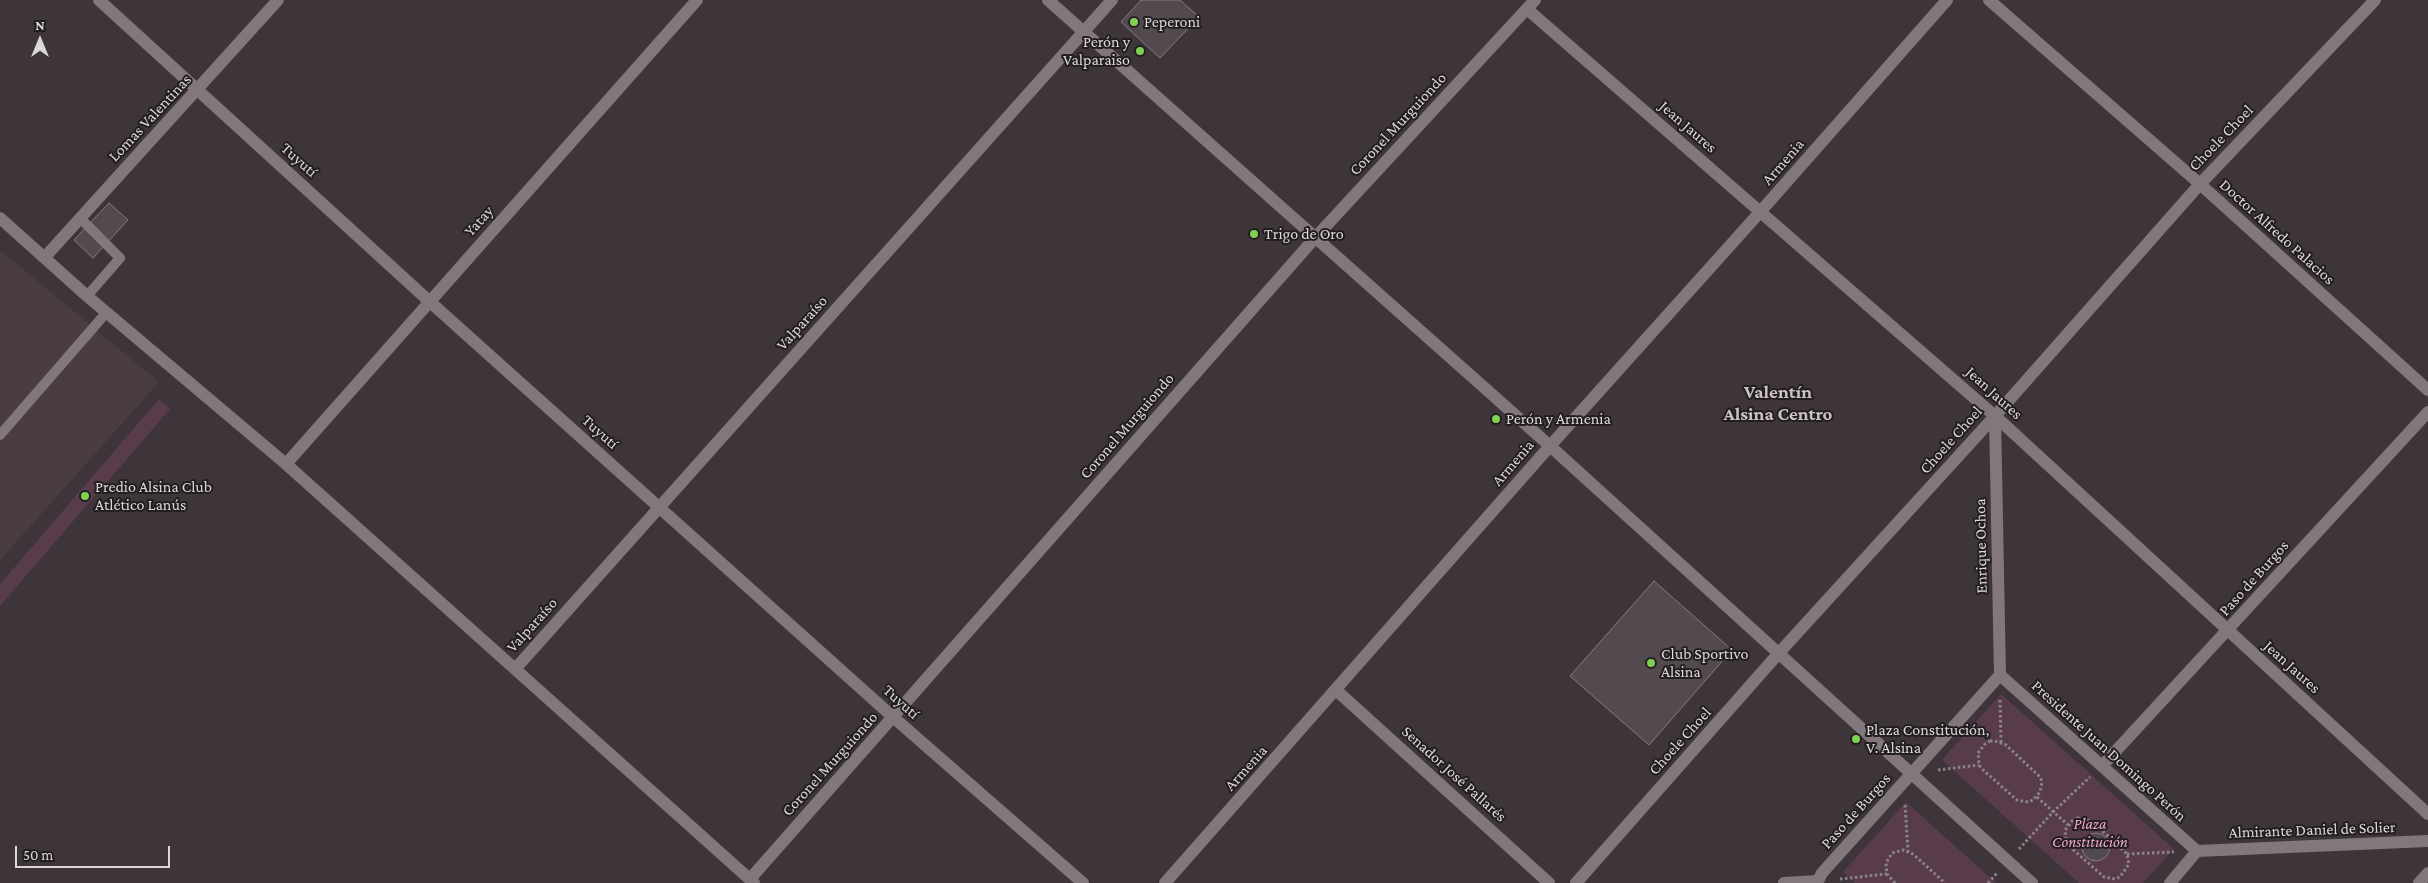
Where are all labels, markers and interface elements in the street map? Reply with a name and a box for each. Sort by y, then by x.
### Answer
place label: Peperoni [1144,12,1200,32]
north arrow [15,15,65,65]
marker: Peperoni [1128,16,1140,28]
text: N [35,17,45,33]
place label: Perón y Valparaiso [1063,32,1130,70]
marker: Perón y Valparaiso [1134,45,1146,57]
street label: Coronel Murguiondo [1345,68,1451,180]
street label: Lomas Valentinas [104,70,196,166]
street label: Jean Jaures [1655,97,1721,157]
street label: Choele Choel [2185,101,2257,175]
street label: Armenia [1758,135,1808,189]
street label: Tuyutí [277,139,321,181]
street label: Doctor Alfredo Palacios [2215,175,2339,289]
street label: Yatay [460,202,498,240]
place label: Trigo de Oro [1264,224,1344,244]
marker: Trigo de Oro [1248,228,1260,240]
street label: Valparaíso [772,292,832,354]
street label: Jean Jaures [1962,362,2026,424]
street label: Coronel Murguiondo [1076,369,1178,483]
district label: Valentín Alsina Centro [1724,381,1832,425]
street label: Choele Choel [1916,402,1986,478]
place label: Perón y Armenia [1506,409,1611,429]
street label: Tuyutí [578,411,622,453]
marker: Perón y Armenia [1490,413,1502,425]
street label: Armenia [1488,436,1538,490]
place label: Predio Alsina Club Atlético Lanús [95,477,212,515]
marker: Predio Alsina Club Atlético Lanús [79,490,91,502]
street label: Enrique Ochoa [1971,498,1991,594]
street label: Paso de Burgos [2215,536,2293,620]
street label: Valparaíso [502,594,562,656]
street label: Jean Jaures [2260,636,2324,698]
place label: Club Sportivo Alsina [1661,644,1748,682]
marker: Club Sportivo Alsina [1645,657,1657,669]
street label: Presidente Juan Domingo Perón [2028,676,2190,826]
street label: Tuyutí [879,681,923,723]
street label: Choele Choel [1645,703,1715,779]
street label: Coronel Murguiondo [778,708,882,820]
place label: Plaza Constitución, V. Alsina [1866,720,1989,758]
street label: Senador José Pallarés [1398,722,1510,826]
marker: Plaza Constitución, V. Alsina [1850,733,1862,745]
street label: Armenia [1221,741,1271,795]
street label: Paso de Burgos [1817,769,1895,853]
park label: Plaza Constitución [2052,814,2128,852]
street label: Almirante Daniel de Solier [2228,817,2396,843]
scale bar [18,836,172,868]
text: 50 m [23,847,53,863]

